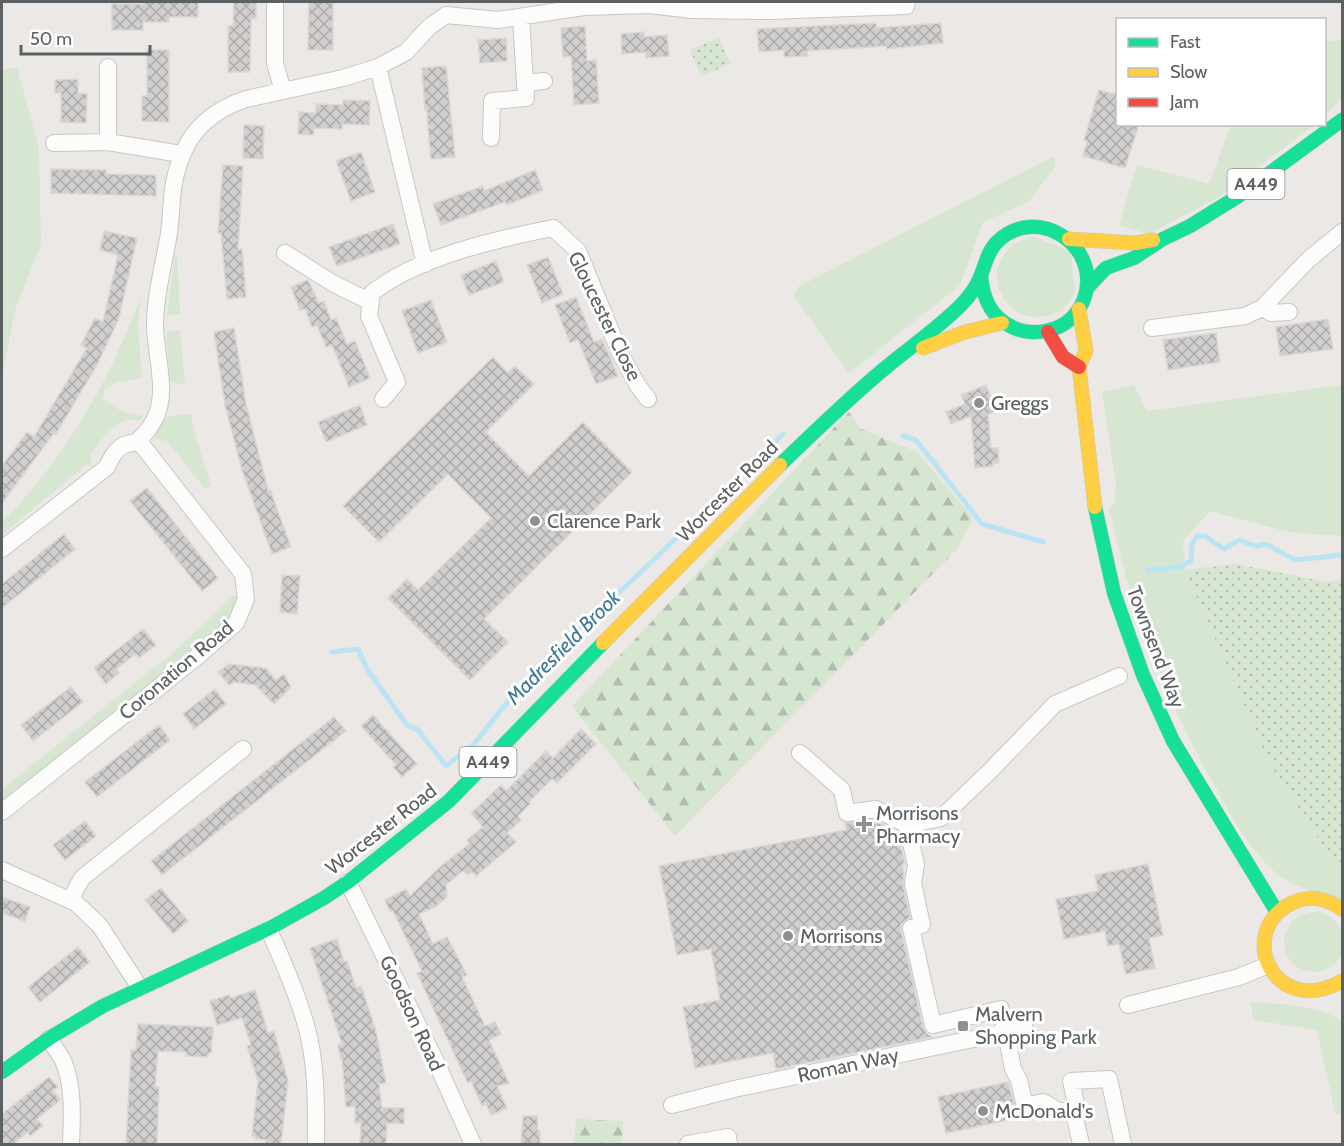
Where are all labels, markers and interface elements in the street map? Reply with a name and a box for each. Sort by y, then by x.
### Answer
scale bar [21,18,150,56]
legend [1116,18,1326,126]
text: 50 m [30,28,72,50]
text: Fast [1170,31,1201,53]
text: Slow [1170,61,1207,83]
text: Jam [1169,91,1199,113]
road number: A449 [1228,169,1284,199]
street label: Gloucester Close [563,247,647,385]
place label: Greggs [991,391,1049,415]
marker: Greggs [972,396,986,410]
street label: Worcester Road [671,435,783,547]
place label: Clarence Park [547,509,661,533]
marker: Clarence Park [528,514,542,528]
street label: Townsend Way [1122,583,1190,711]
water label: Madresfield Brook [500,584,626,710]
street label: Coronation Road [114,615,238,725]
road number: A449 [460,747,516,777]
street label: Worcester Road [321,778,441,880]
place label: Morrisons Pharmacy [876,801,960,848]
marker: Morrisons Pharmacy [857,817,871,831]
place label: Morrisons [800,924,883,948]
marker: Morrisons [781,929,795,943]
street label: Goodson Road [375,951,449,1075]
place label: Malvern Shopping Park [975,1002,1097,1049]
marker: Malvern Shopping Park [956,1019,970,1033]
street label: Roman Way [795,1043,901,1087]
place label: McDonald's [995,1099,1093,1123]
marker: McDonald's [976,1104,990,1118]

